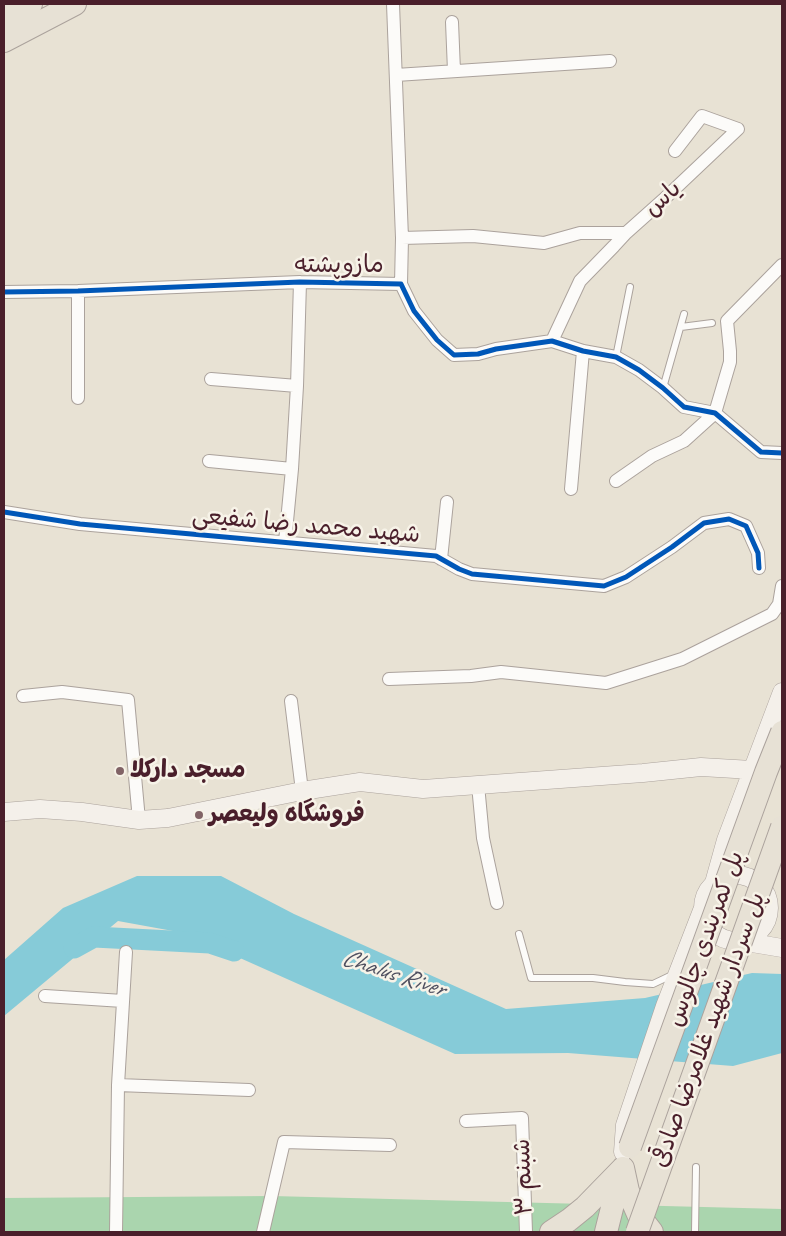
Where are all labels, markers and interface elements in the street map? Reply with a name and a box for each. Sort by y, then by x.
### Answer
street label: یاس [638,175,688,223]
street label: مازوپشته [294,252,384,280]
street label: شهید محمد رضا شفیعی [191,502,421,550]
place label: مسجد دارکلا [130,757,245,785]
marker: مسجد دارکلا [114,765,126,777]
place label: فروشگاه ولیعصر [209,801,365,829]
marker: فروشگاه ولیعصر [193,809,205,821]
street label: پل کمربندی چالوس [661,847,751,1031]
street label: پل سردار شهید غلامرضا صادقی [646,889,772,1171]
water label: Chalus River [338,943,448,1005]
street label: شبنم ۳ [508,1138,540,1216]

